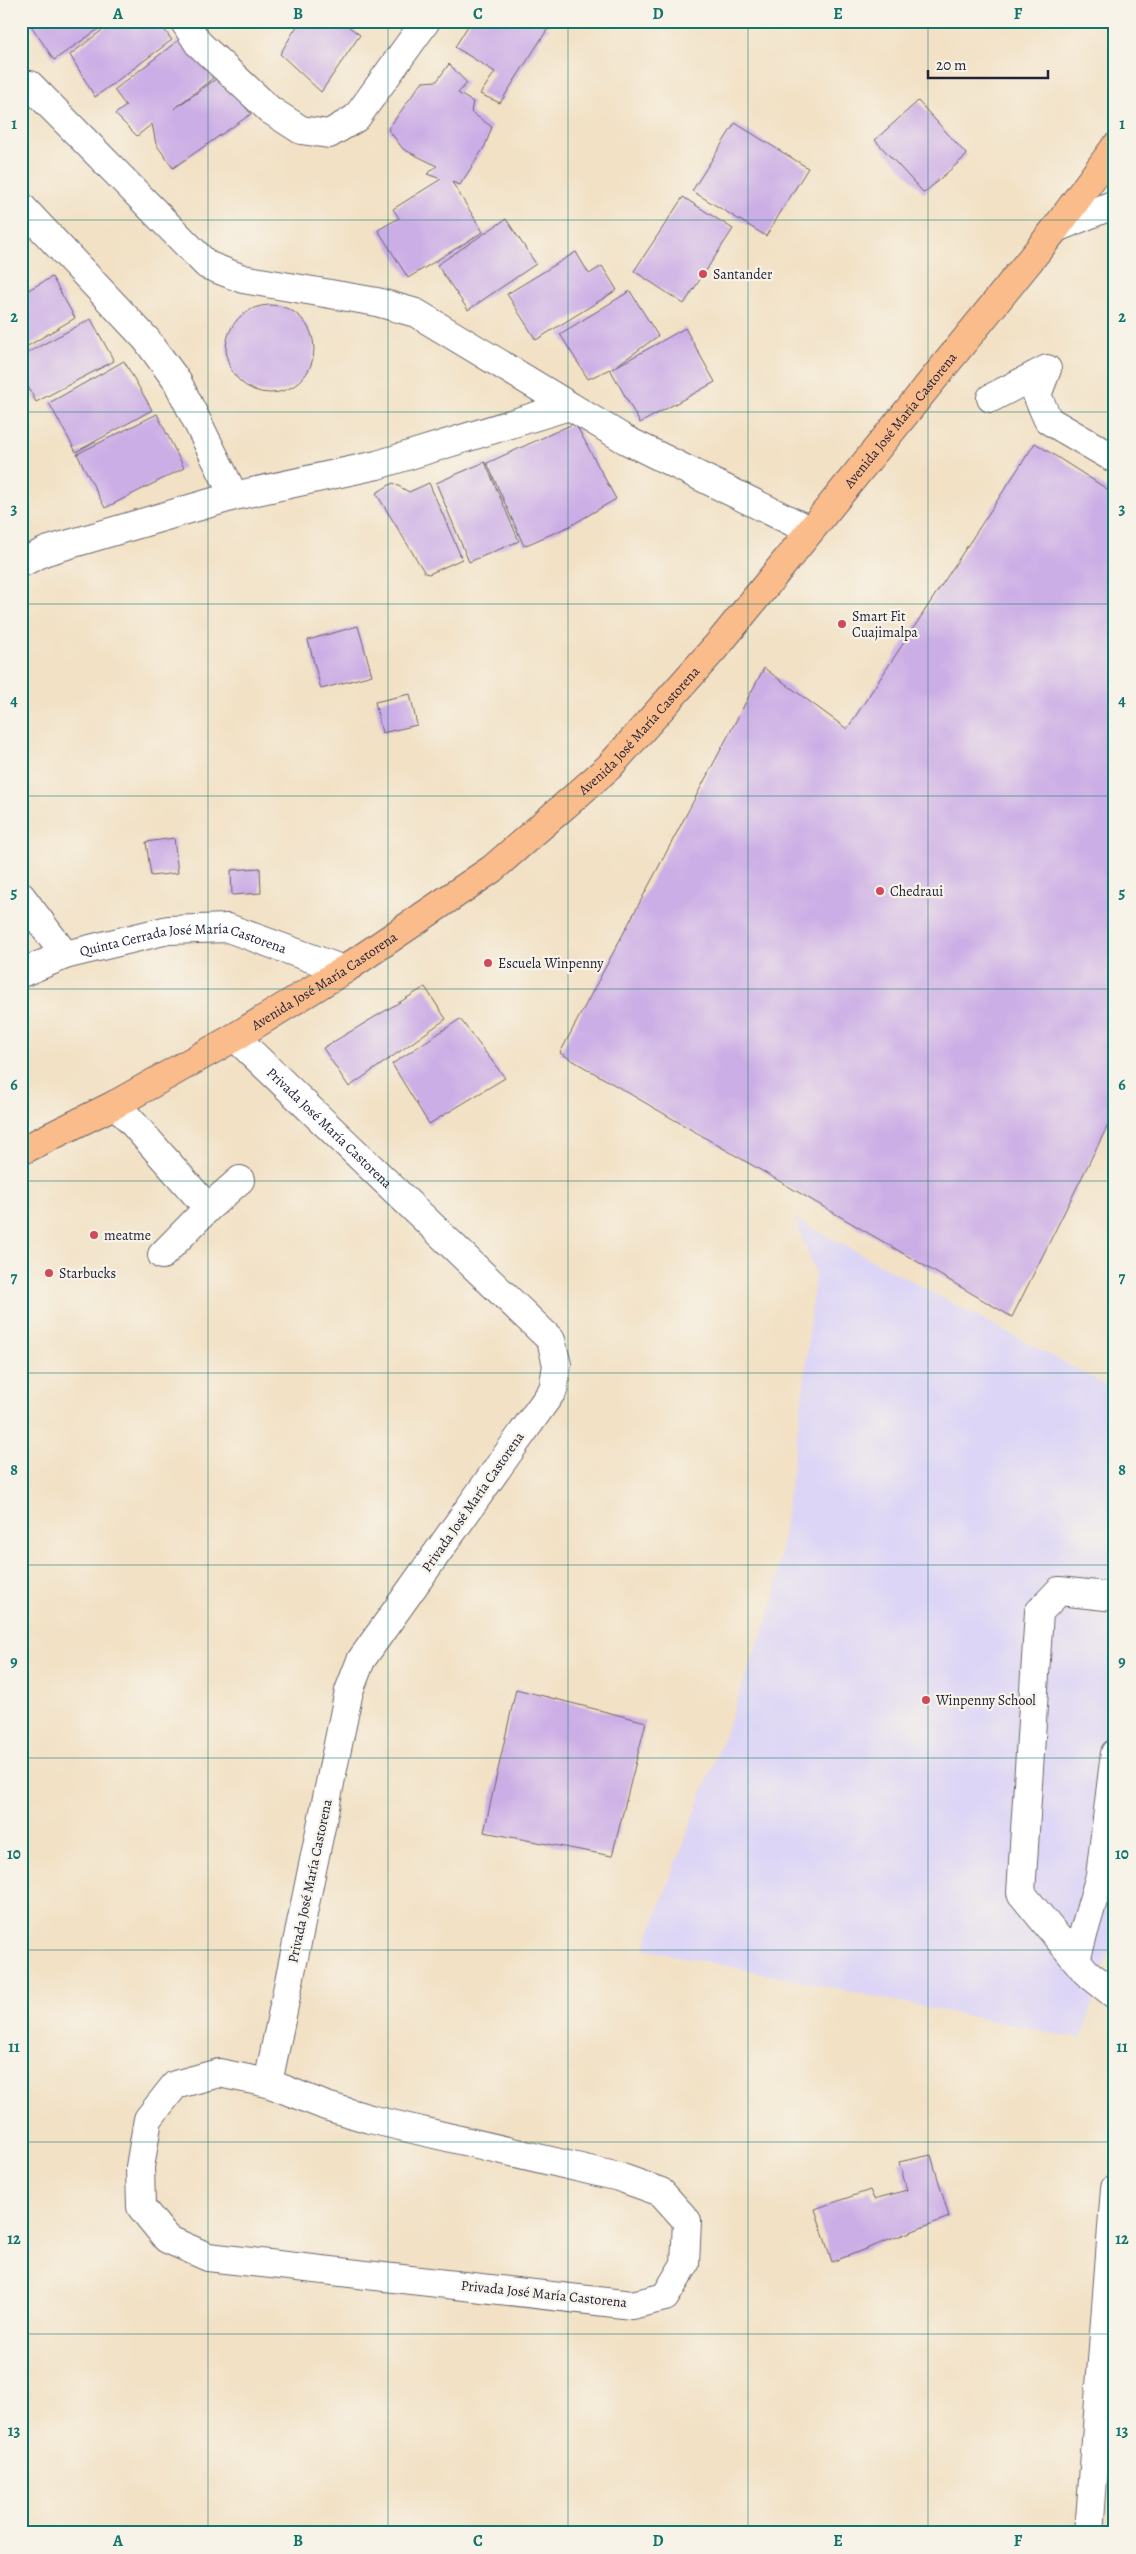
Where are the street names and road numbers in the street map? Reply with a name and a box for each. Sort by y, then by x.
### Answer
street label: Avenida José María Castorena [839,348,961,493]
street label: Avenida José María Castorena [574,662,704,800]
street label: Avenida José María Castorena [247,927,401,1035]
street label: Quinta Cerrada José María Castorena [77,944,289,960]
street label: Privada José María Castorena [263,1063,397,1193]
street label: Privada José María Castorena [417,1428,529,1576]
street label: Privada José María Castorena [283,1797,337,1965]
street label: Privada José María Castorena [460,2276,628,2312]

